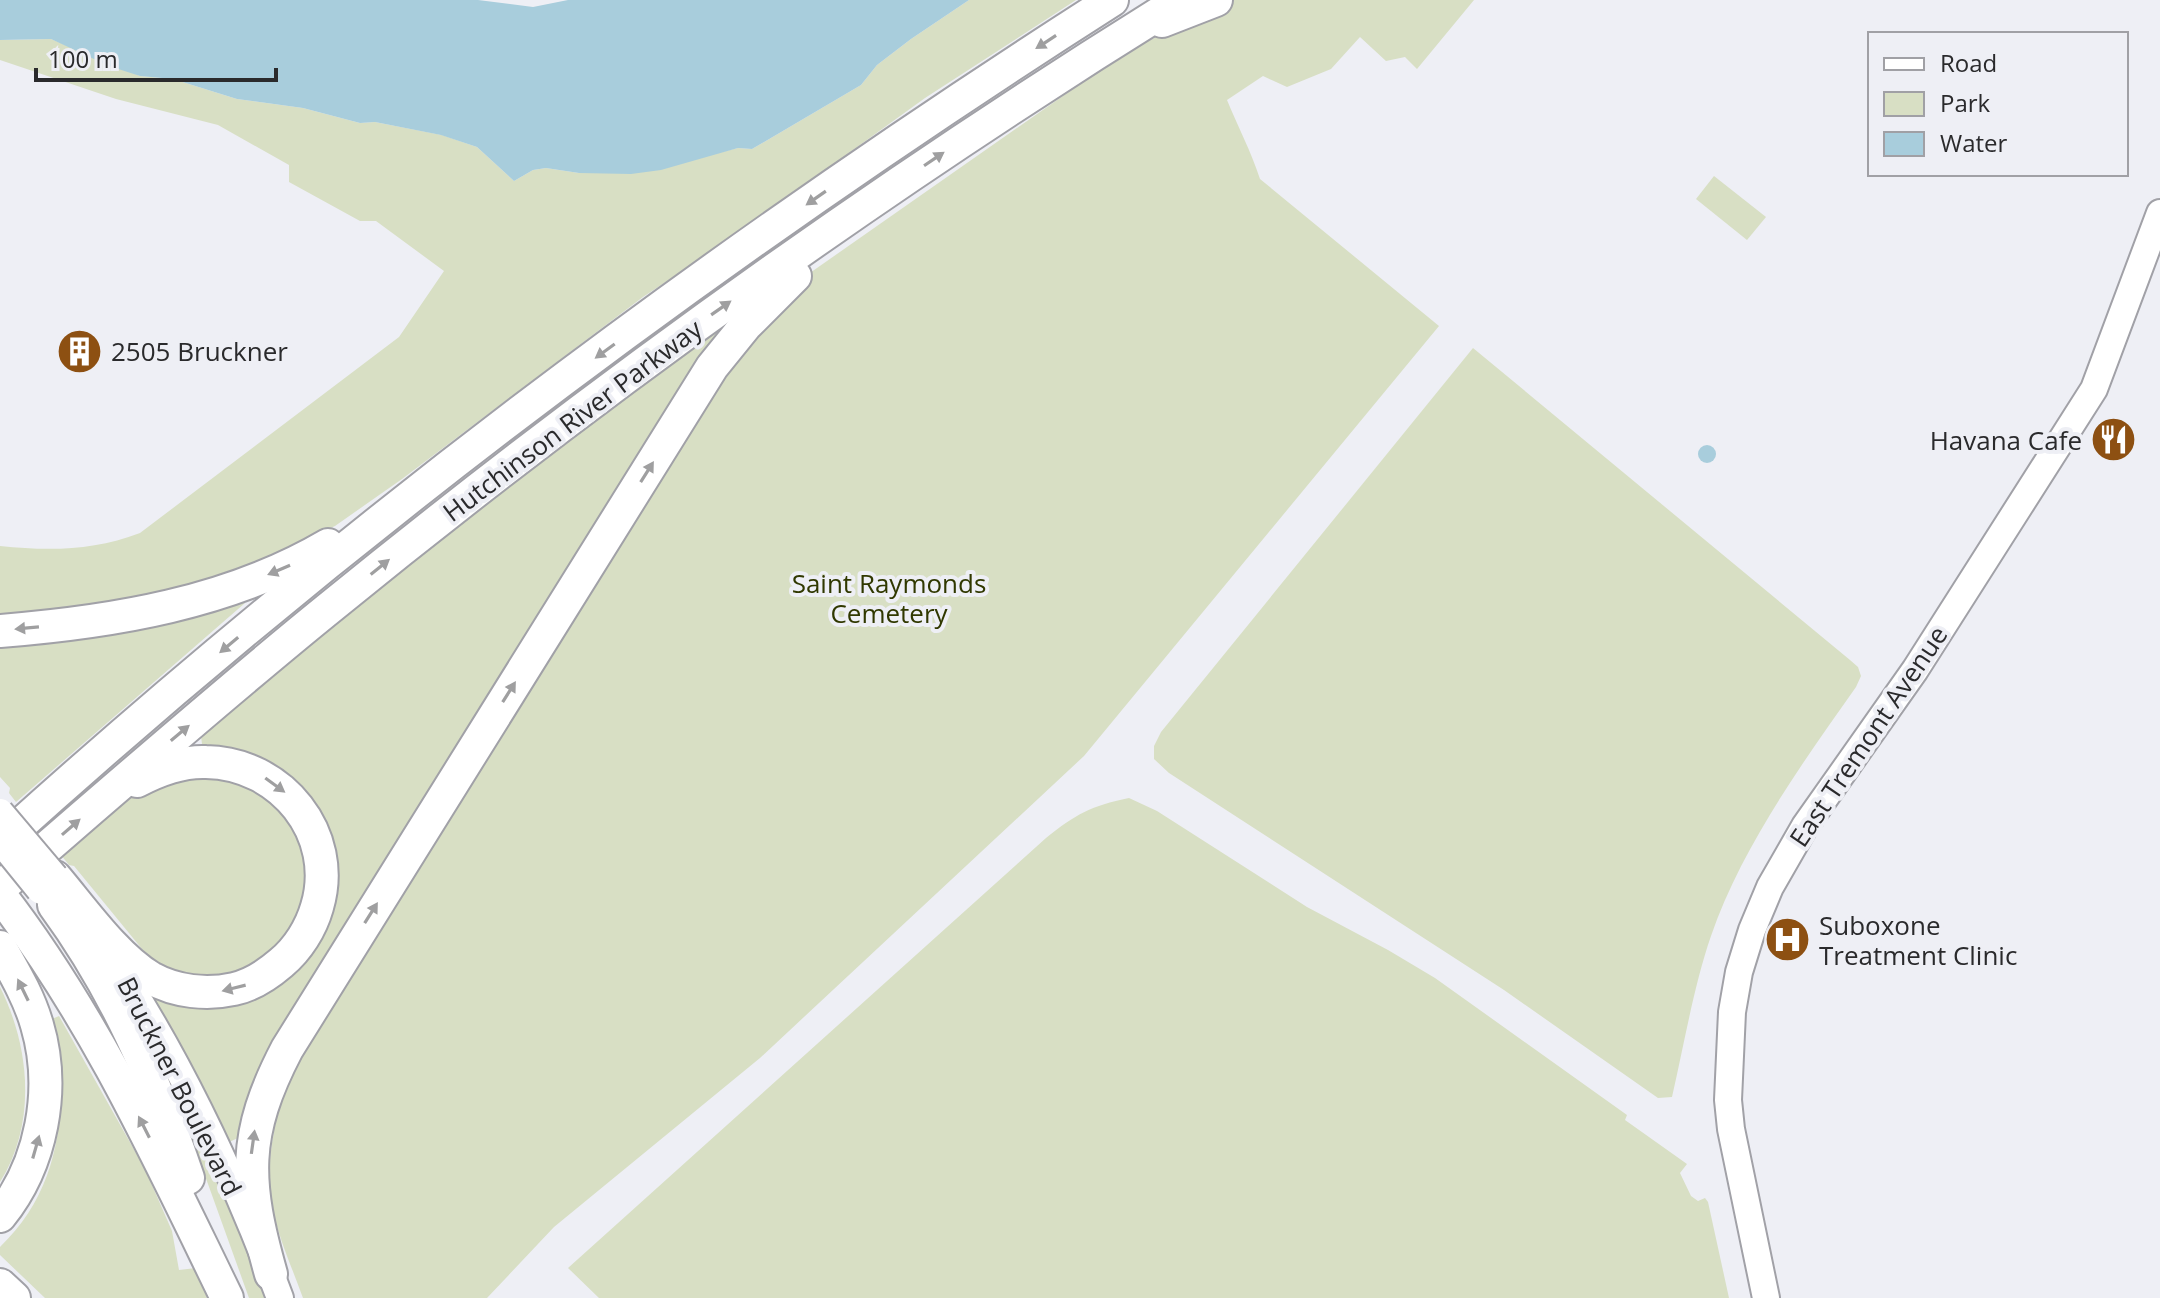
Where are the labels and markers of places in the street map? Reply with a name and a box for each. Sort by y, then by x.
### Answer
building icon: 2505 Bruckner [56,327,104,375]
place label: 2505 Bruckner [111,333,288,369]
restaurant icon: Havana Cafe [2089,416,2137,464]
place label: Havana Cafe [1930,422,2082,458]
place label: Suboxone Treatment Clinic [1819,907,2017,973]
hospital icon: Suboxone Treatment Clinic [1764,916,1812,964]

